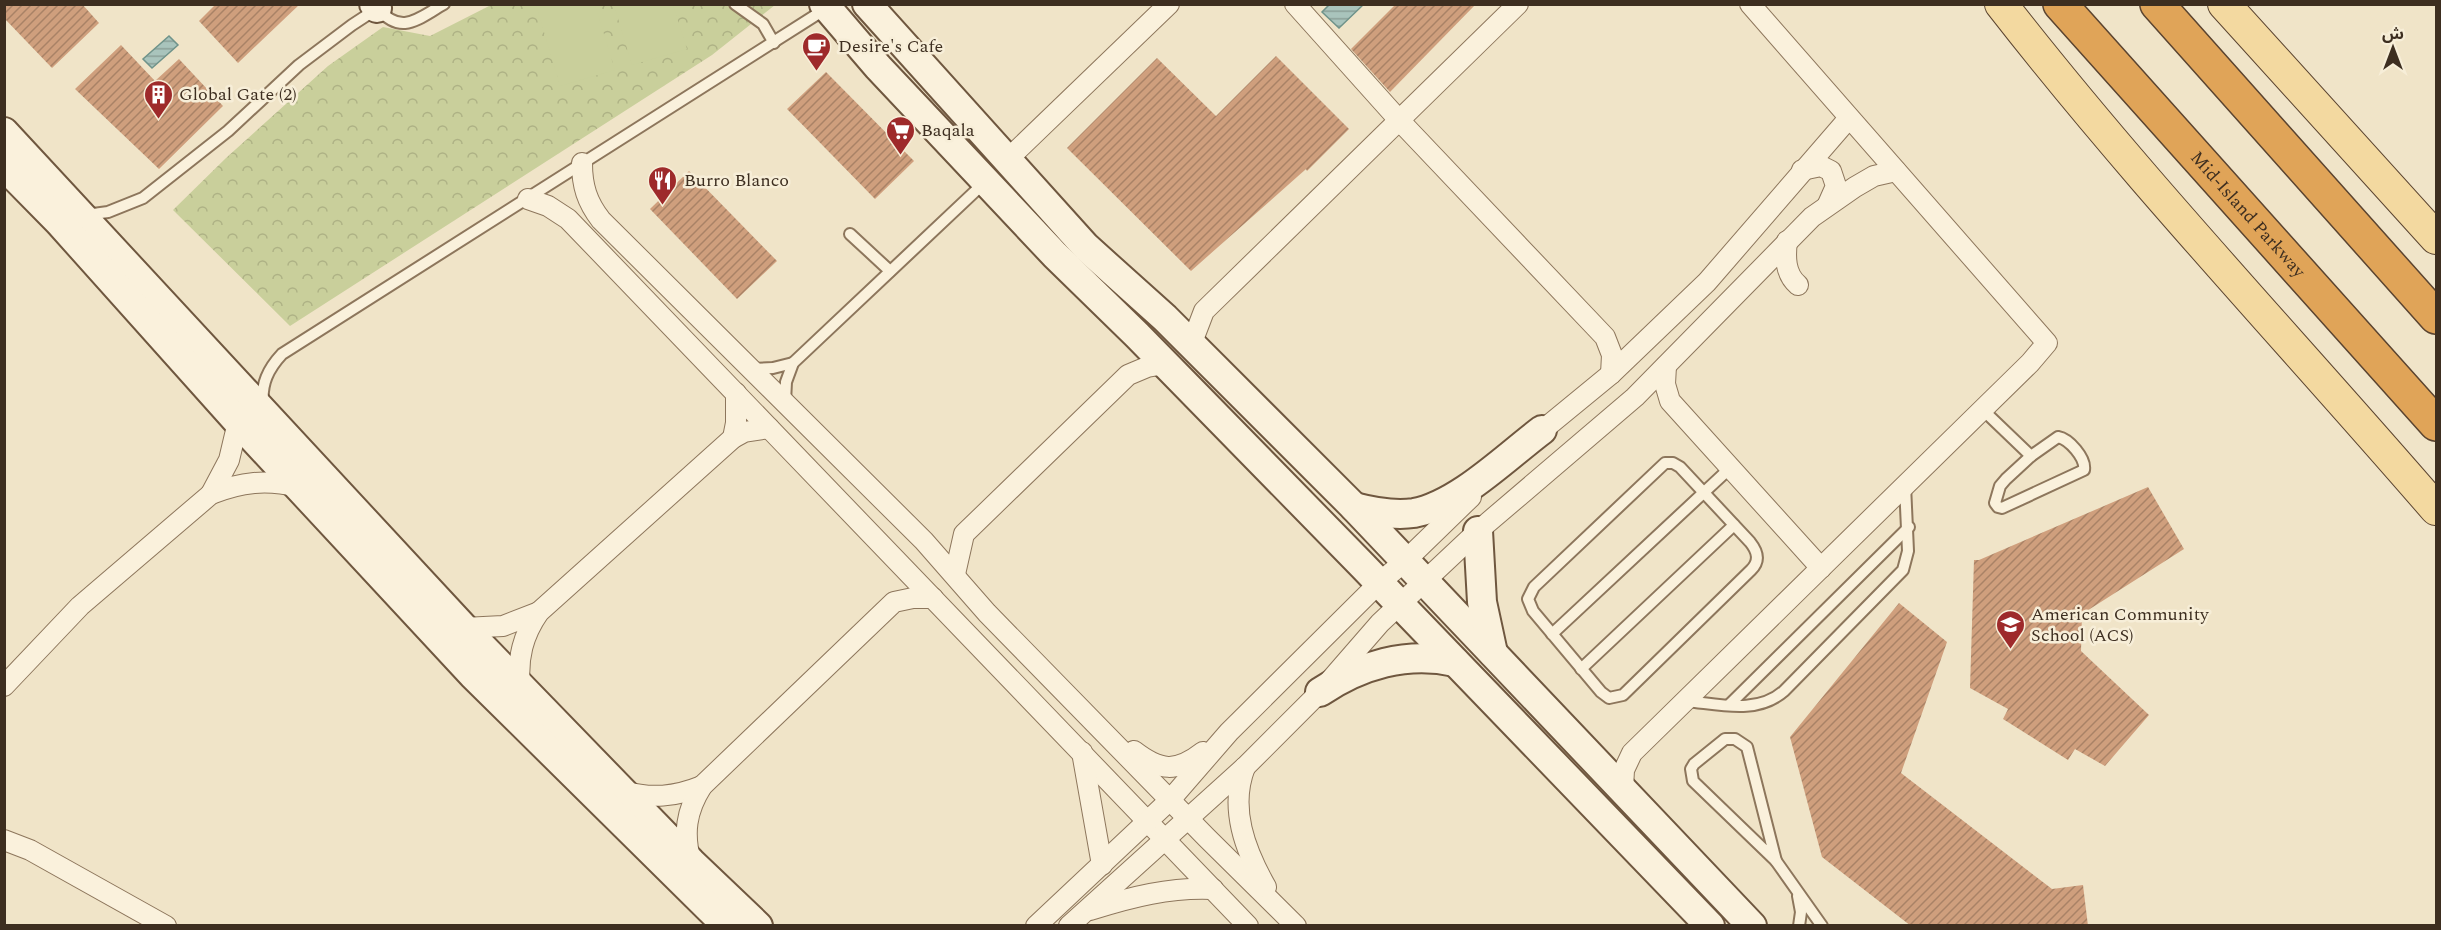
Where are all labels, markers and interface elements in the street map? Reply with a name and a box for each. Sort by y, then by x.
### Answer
north arrow [2363,18,2423,78]
text: ش [2382,22,2404,46]
cafe icon: Desire's Cafe [801,30,833,72]
place label: Desire's Cafe [838,33,943,60]
building icon: Global Gate (2) [142,78,174,120]
place label: Global Gate (2) [179,81,297,108]
supermarket icon: Baqala [884,114,916,156]
place label: Baqala [921,117,975,144]
street label: Mid-Island Parkway [2184,145,2313,284]
restaurant icon: Burro Blanco [647,164,679,206]
place label: Burro Blanco [684,167,789,194]
place label: American Community School (ACS) [2031,601,2210,649]
school or university icon: American Community School (ACS) [1994,608,2026,650]

